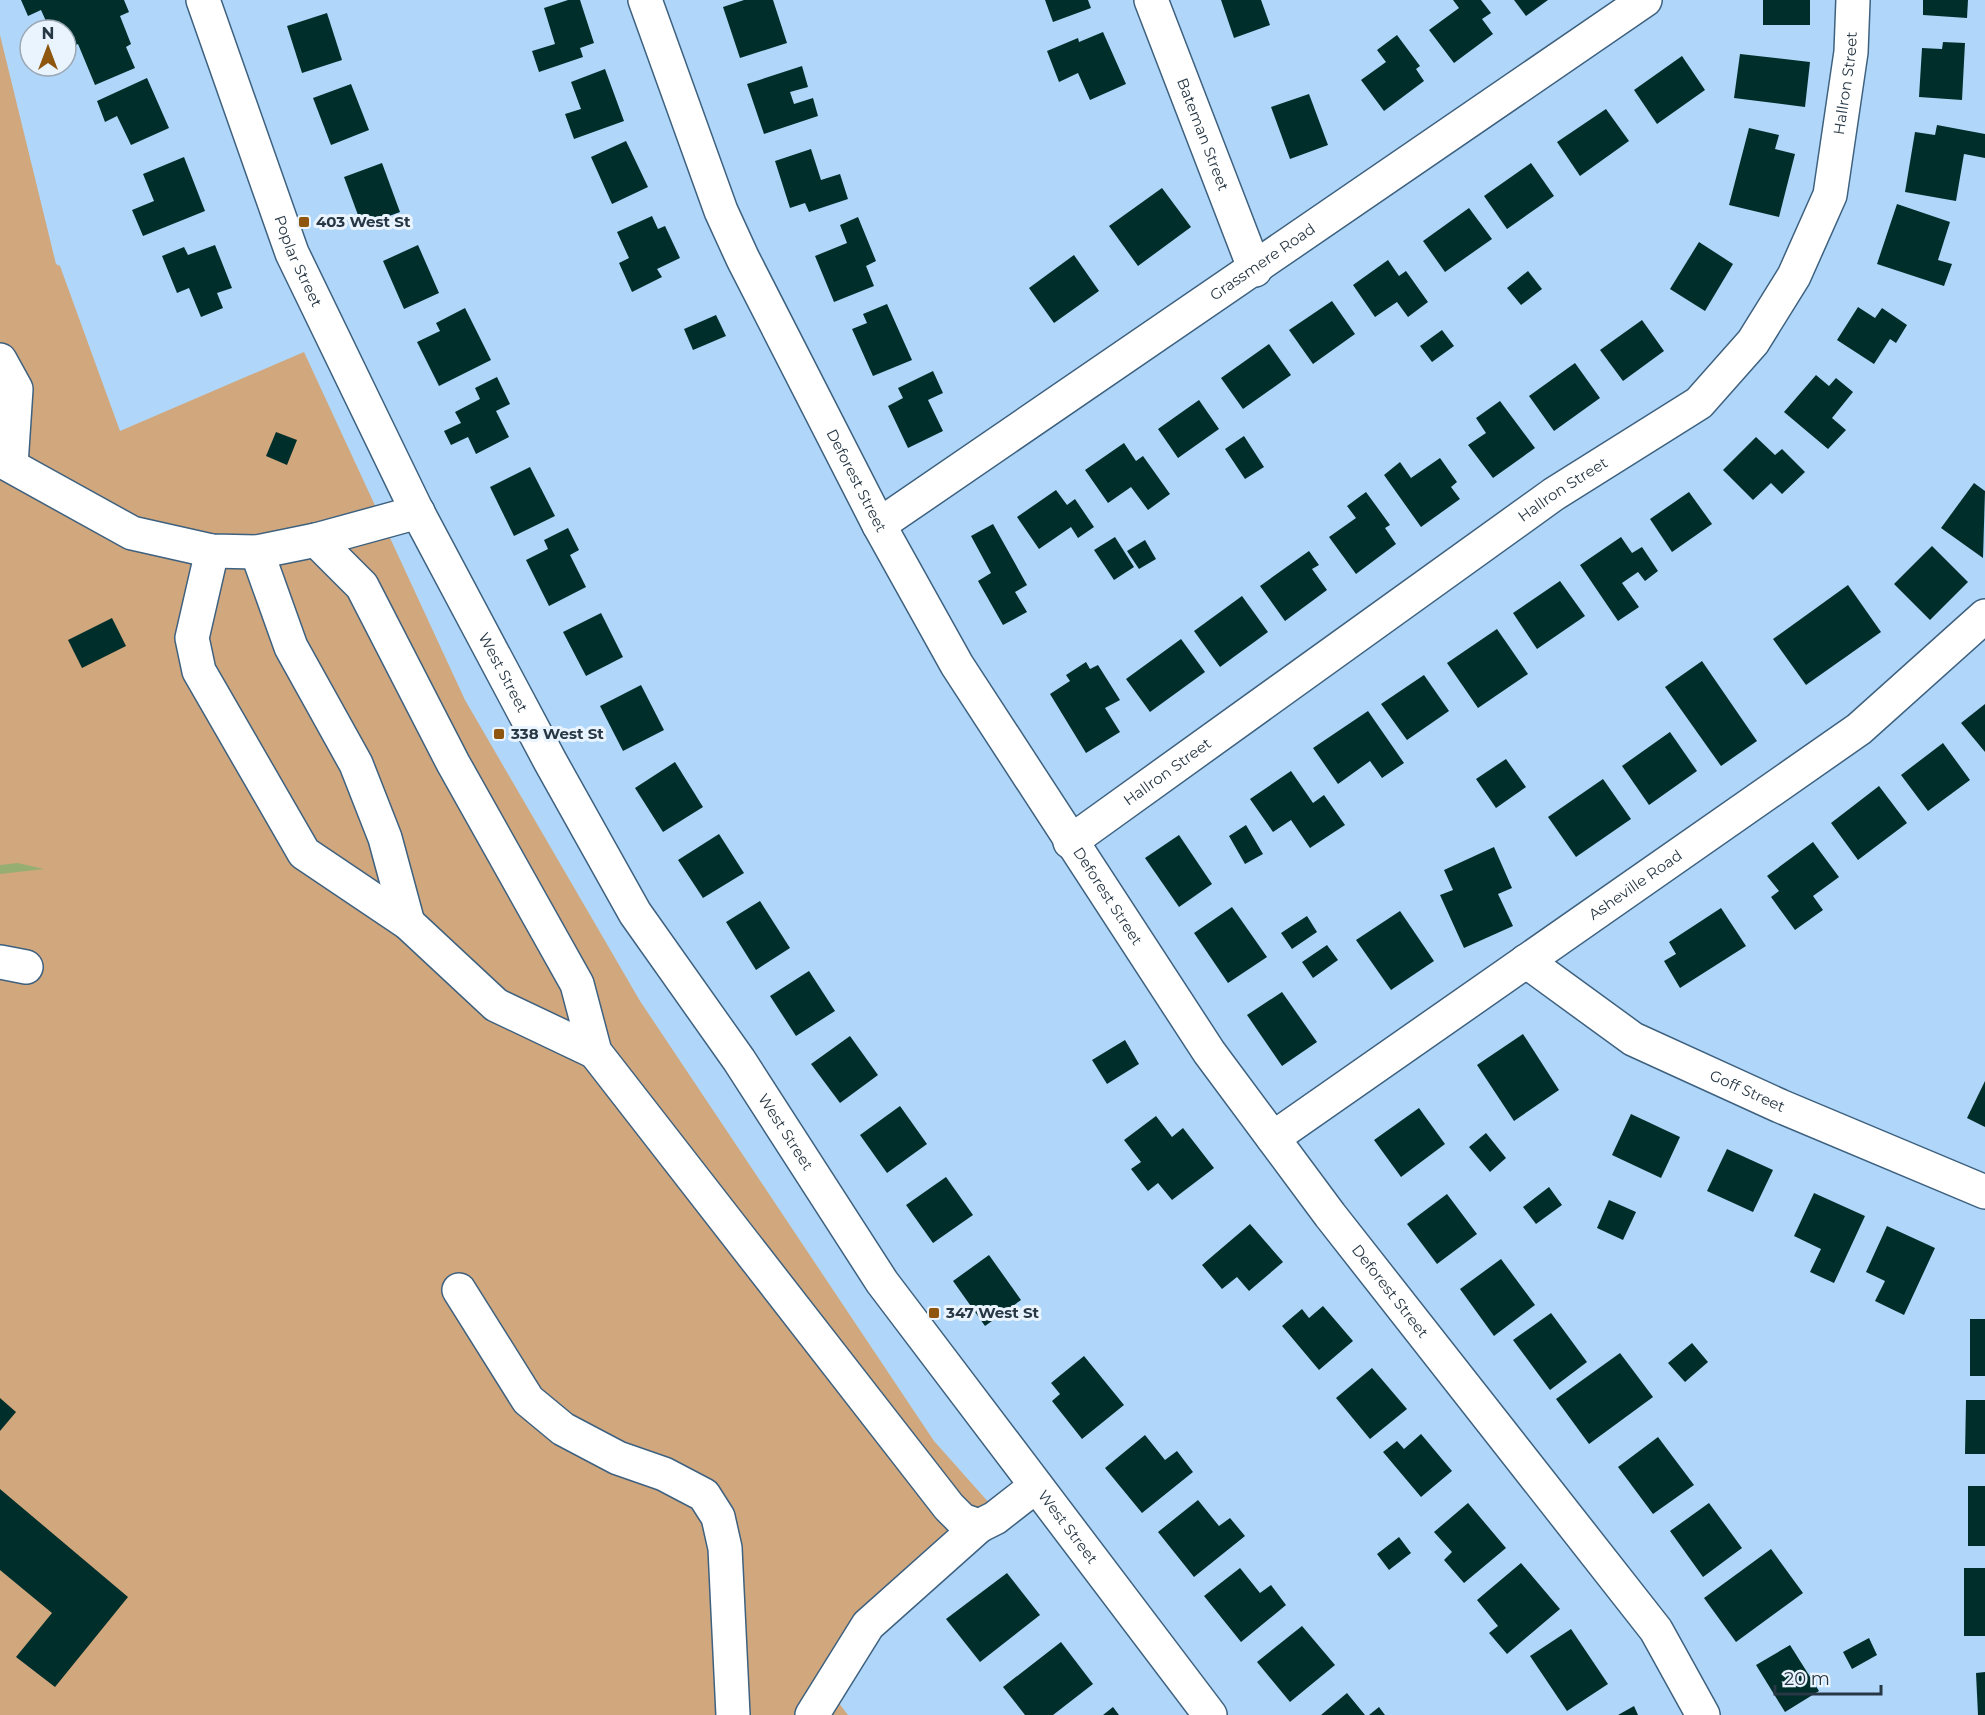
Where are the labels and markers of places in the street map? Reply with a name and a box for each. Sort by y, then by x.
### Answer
place label: 403 West St [316,212,411,231]
marker: 403 West St [297,215,311,229]
place label: 338 West St [510,724,604,743]
marker: 338 West St [492,727,506,741]
place label: 347 West St [945,1303,1040,1322]
marker: 347 West St [927,1306,941,1320]

